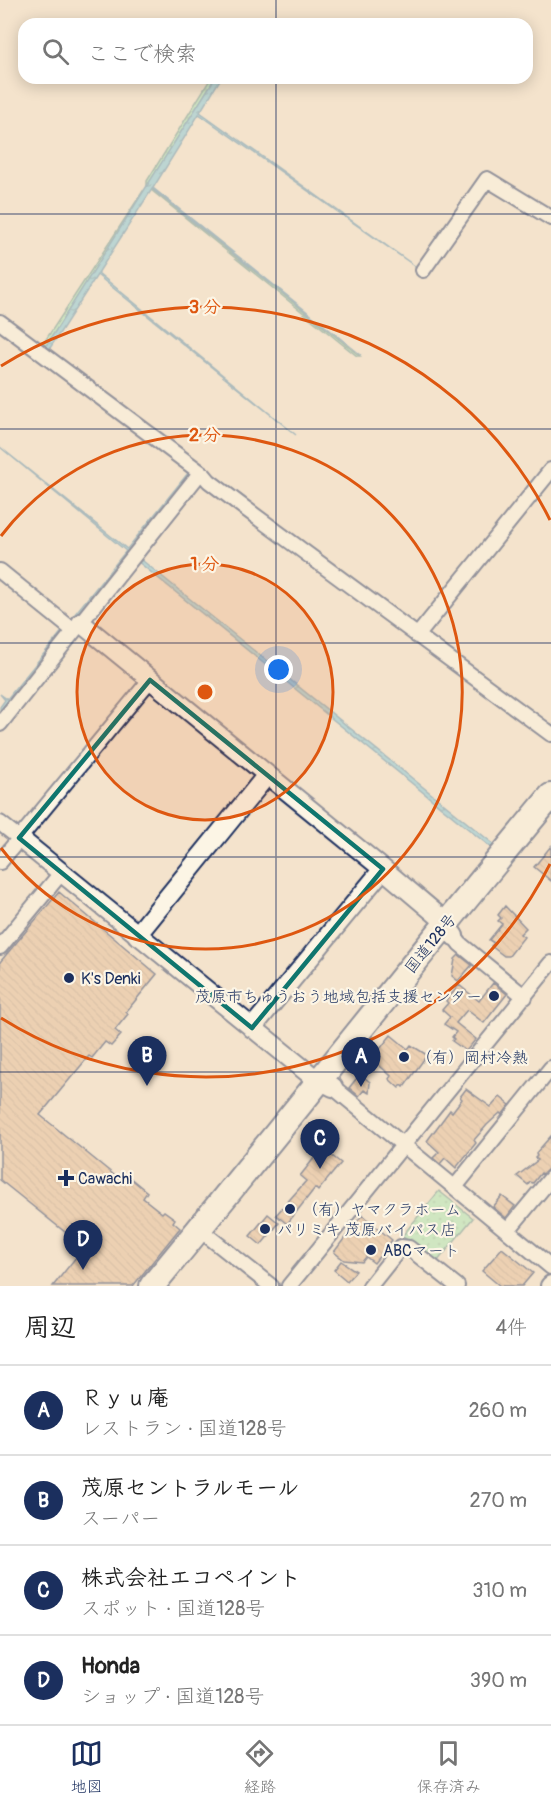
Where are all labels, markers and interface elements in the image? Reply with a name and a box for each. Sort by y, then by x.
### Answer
search box [18,18,533,84]
icon: search [39,35,72,68]
text: ここで検索 [87,40,197,68]
text: 3 分 [189,296,221,319]
text: 2 分 [189,424,221,447]
text: 1 分 [191,553,219,576]
your location [264,655,293,684]
centre of rings [195,682,215,702]
street label: 国道128号 [401,910,461,978]
place label: K's Denki [81,969,141,989]
marker: K's Denki [62,971,76,985]
place label: 茂原市ちゅうおう地域包括支援センター [195,987,482,1007]
marker: 茂原市ちゅうおう地域包括支援センター [487,989,501,1003]
pin: B [128,1036,166,1086]
pin: A [342,1038,380,1087]
place label: （有）岡村冷熱 [416,1048,528,1068]
marker: （有）岡村冷熱 [397,1050,411,1064]
pin: C [300,1120,340,1169]
place label: Cawachi [78,1169,132,1189]
marker: Cawachi [59,1171,73,1185]
place label: （有）ヤマクラホーム [302,1200,461,1220]
marker: （有）ヤマクラホーム [283,1202,297,1216]
pin: D [64,1220,103,1270]
place label: パリミキ 茂原バイパス店 [277,1220,456,1240]
marker: パリミキ 茂原バイパス店 [258,1222,272,1236]
place label: ABCマート [383,1241,460,1261]
marker: ABCマート [364,1243,378,1257]
text: 周辺 [24,1312,76,1344]
text: 4件 [495,1315,527,1340]
text: Ｒｙｕ庵 [81,1384,169,1412]
text: A [37,1398,50,1423]
text: 260 m [468,1398,527,1423]
text: レストラン · 国道128号 [81,1416,287,1441]
text: 茂原セントラルモール [81,1474,299,1502]
text: B [38,1488,49,1513]
text: 270 m [469,1488,527,1513]
text: スーパー [81,1506,160,1531]
text: 株式会社エコペイント [81,1564,301,1592]
text: C [37,1578,50,1603]
text: 310 m [472,1578,527,1603]
text: スポット · 国道128号 [81,1596,265,1621]
text: Honda [81,1652,140,1680]
text: D [37,1668,50,1693]
text: 390 m [470,1668,527,1693]
text: ショップ · 国道128号 [81,1684,264,1709]
tab: 地図 [70,1737,103,1797]
tab: 経路 [243,1737,276,1797]
tab: 保存済み [417,1737,481,1797]

